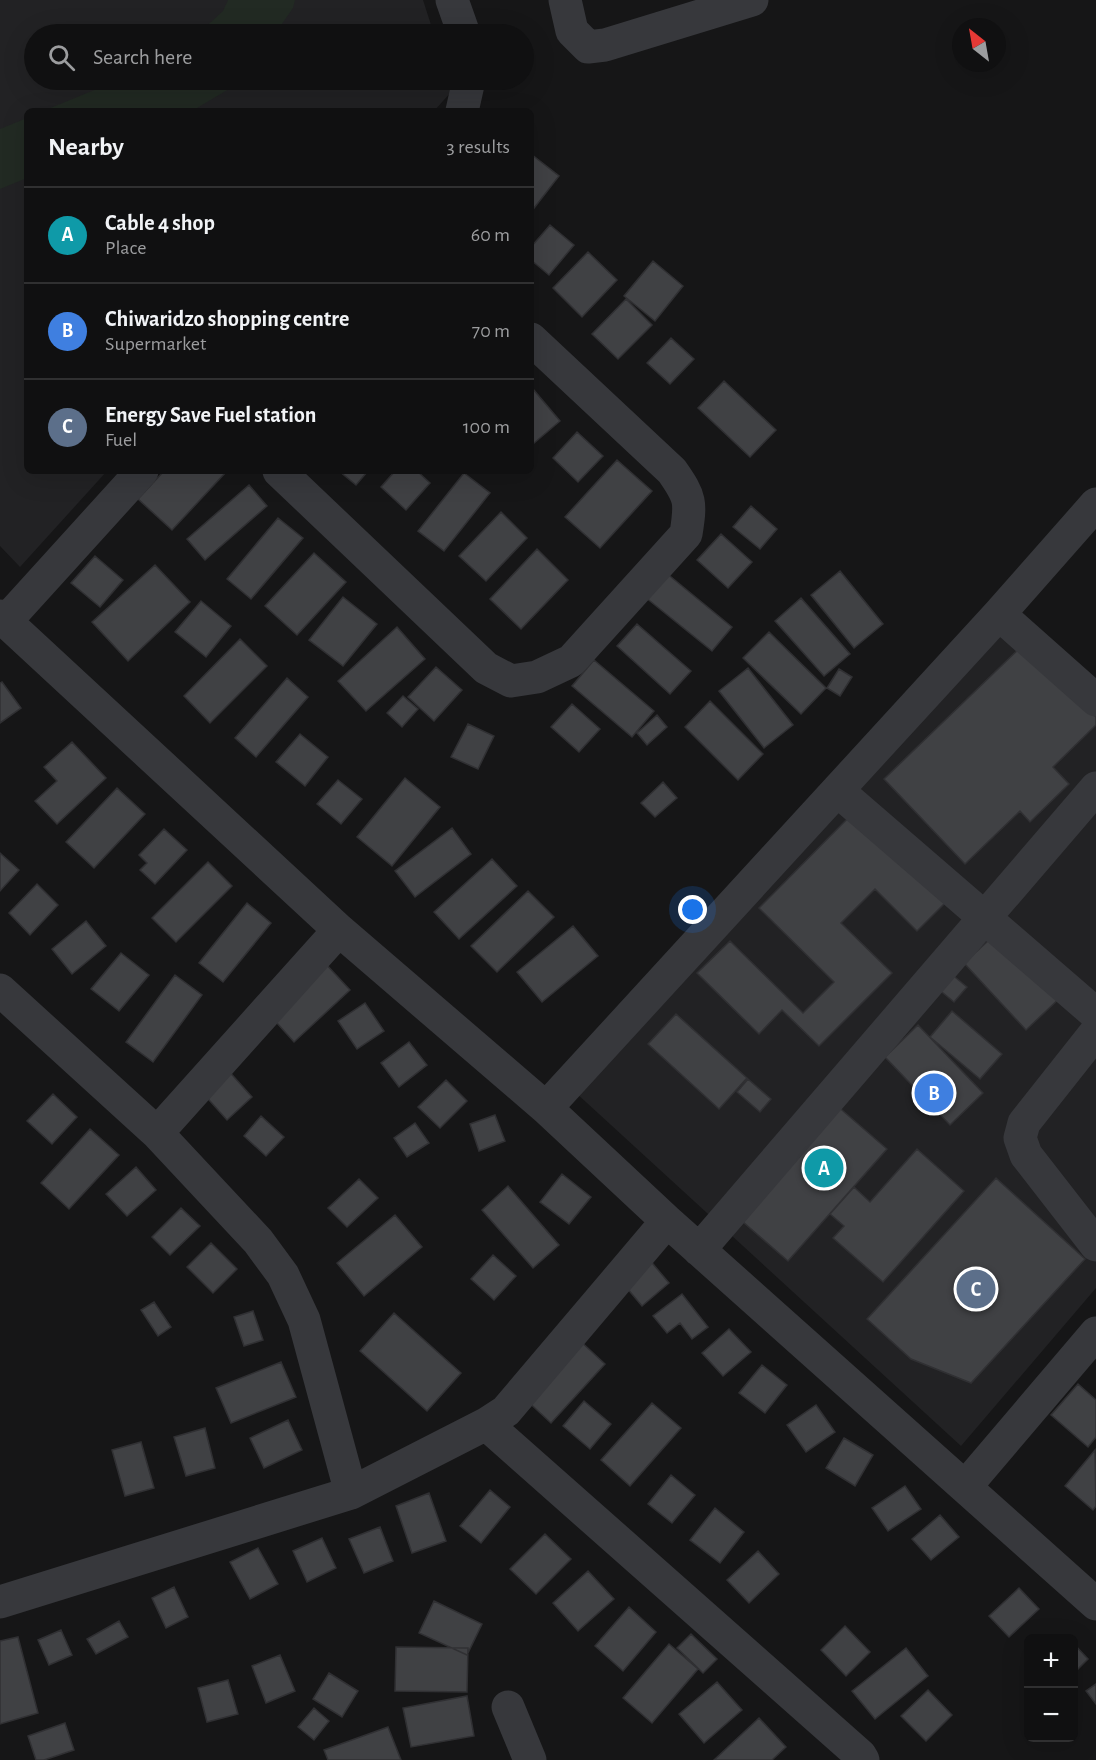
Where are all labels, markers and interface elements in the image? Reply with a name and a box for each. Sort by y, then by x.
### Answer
north arrow [952,18,1006,72]
search box [24,24,534,90]
icon: search [45,41,78,74]
text: Search here [93,46,192,68]
text: Nearby [48,134,124,160]
text: 3 results [446,137,510,157]
text: Cable 4 shop [105,212,215,234]
text: A [62,225,74,245]
text: 60 m [471,225,510,245]
text: Place [105,238,146,258]
text: Chiwaridzo shopping centre [105,308,349,330]
text: B [62,321,73,341]
text: 70 m [472,321,510,341]
text: Supermarket [105,334,206,354]
text: Energy Save Fuel station [105,404,316,426]
text: C [62,417,73,437]
text: 100 m [463,417,510,437]
text: Fuel [105,430,137,450]
your location [678,895,707,924]
pin: B [914,1070,954,1116]
pin: A [804,1146,844,1190]
pin: C [956,1266,996,1312]
map controls [1024,1634,1078,1742]
button: + [1024,1634,1078,1688]
button: − [1024,1688,1078,1742]

